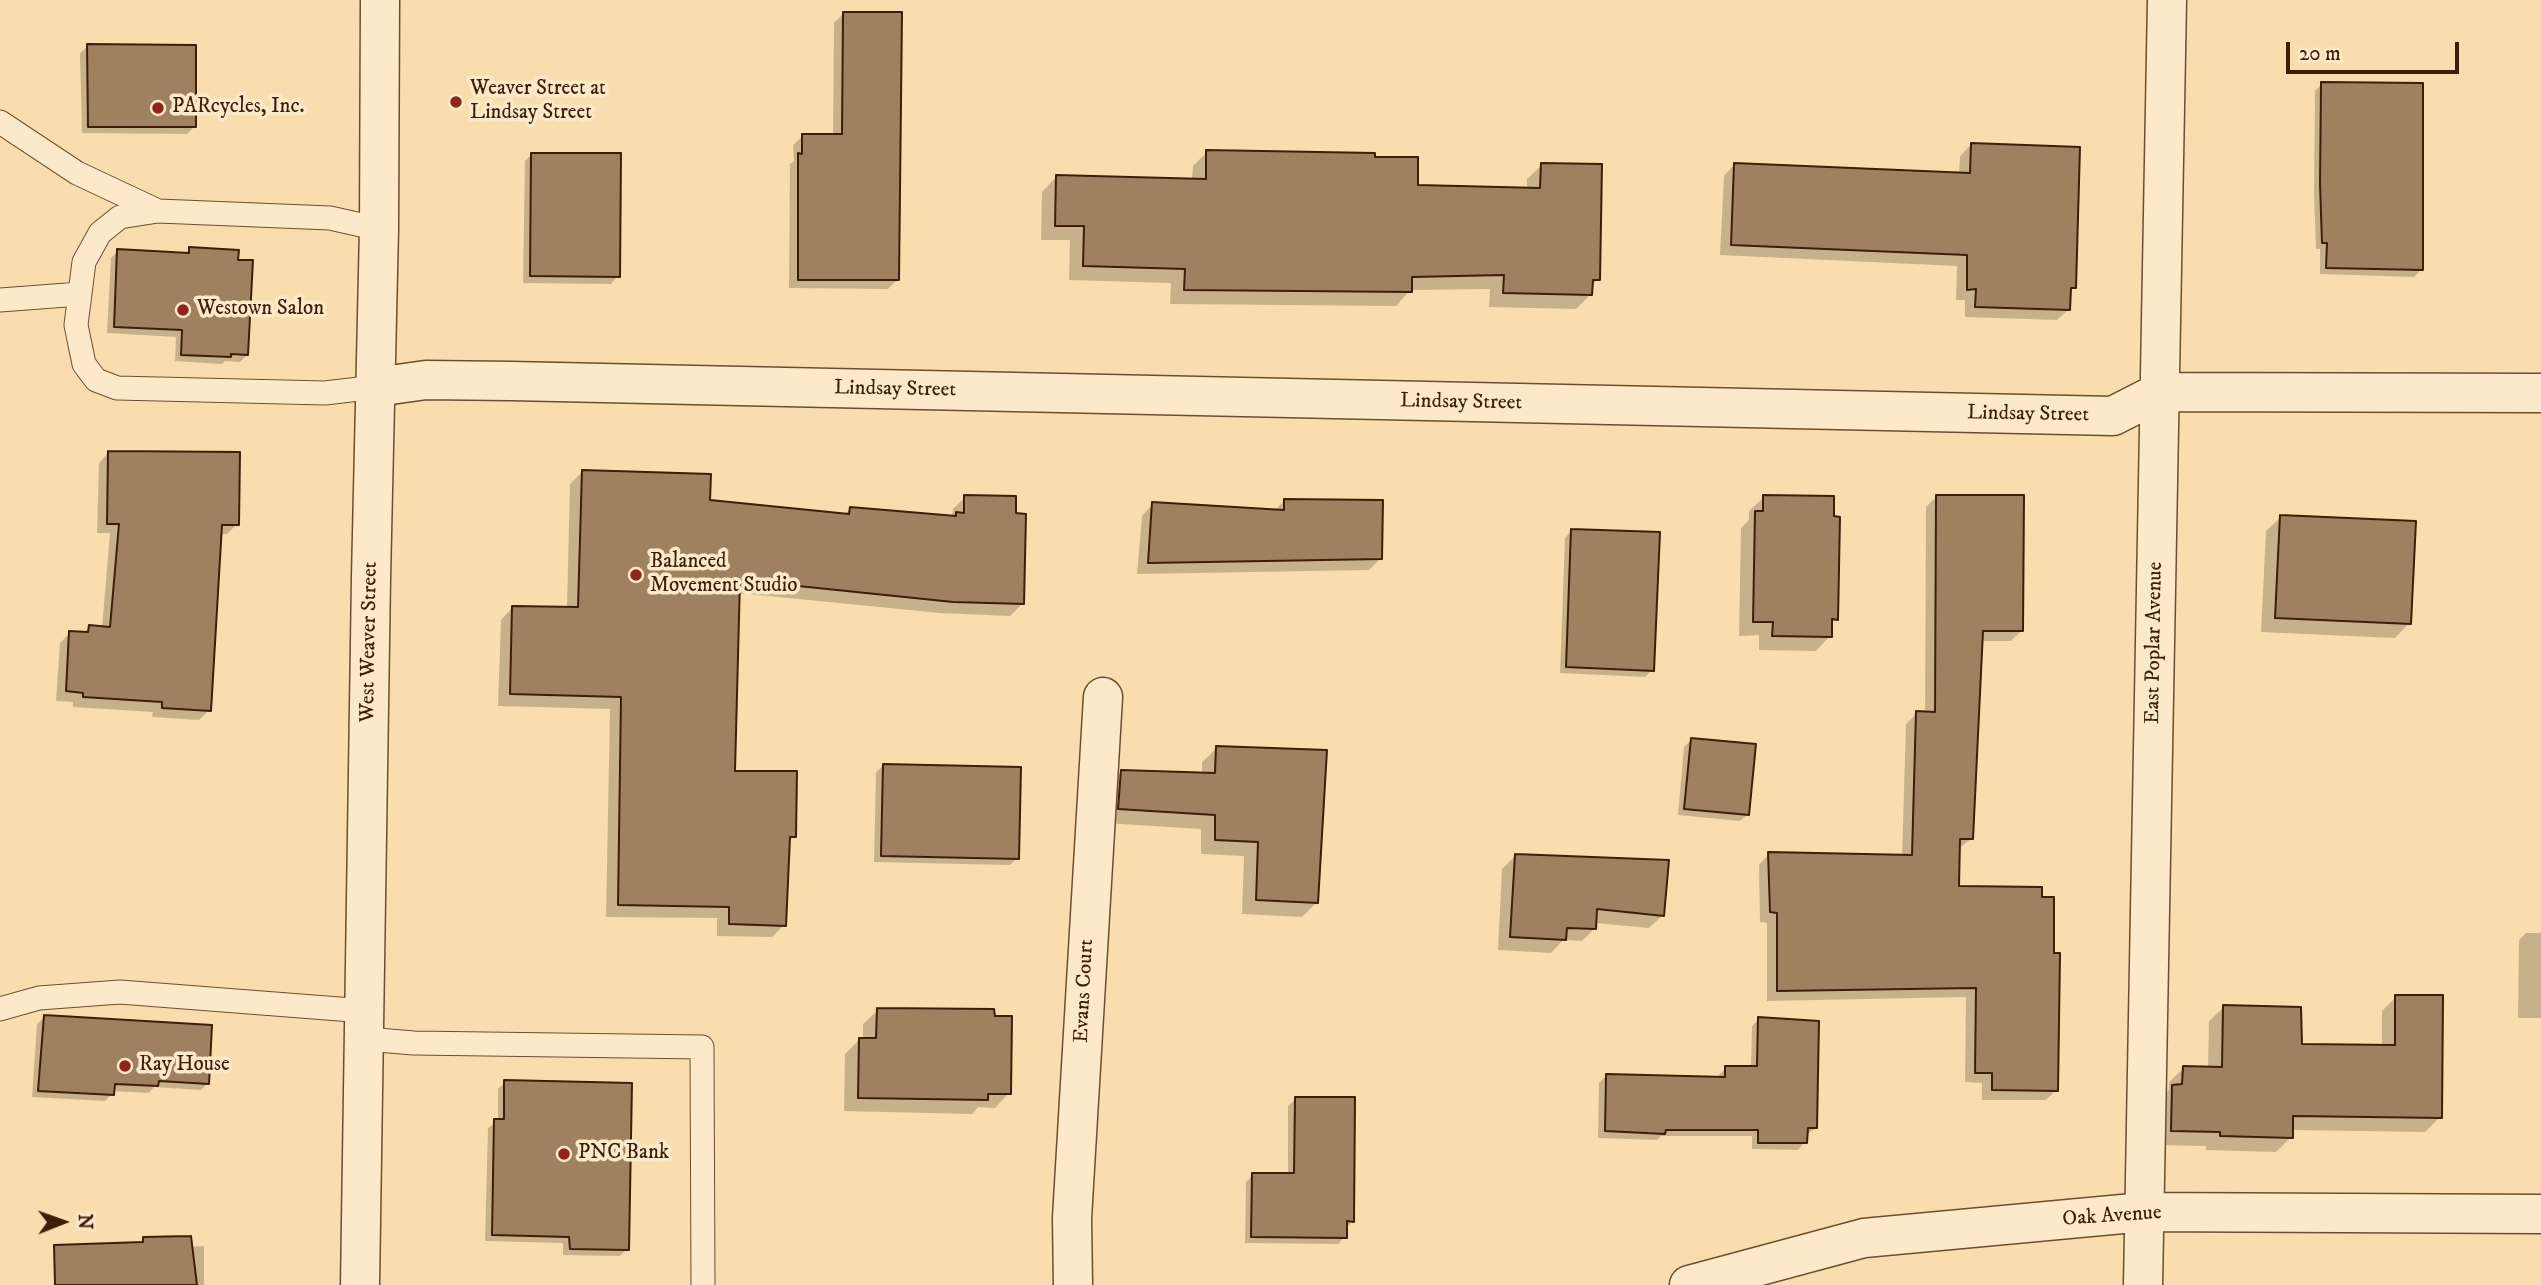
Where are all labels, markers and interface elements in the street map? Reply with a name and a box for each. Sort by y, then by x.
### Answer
scale bar [2289,28,2462,72]
text: 20 m [2299,41,2341,67]
place label: Weaver Street at Lindsay Street [470,77,606,127]
marker: Weaver Street at Lindsay Street [448,94,464,110]
place label: PARcycles, Inc. [172,95,304,121]
marker: PARcycles, Inc. [150,100,166,116]
place label: Westown Salon [197,297,324,323]
marker: Westown Salon [175,302,191,318]
street label: Lindsay Street [834,376,956,404]
street label: Lindsay Street [1400,389,1522,417]
street label: Lindsay Street [1967,401,2089,429]
place label: Balanced Movement Studio [650,550,797,600]
street label: West Weaver Street [356,561,384,723]
street label: East Poplar Avenue [2141,562,2169,724]
marker: Balanced Movement Studio [628,567,644,583]
street label: Evans Court [1070,938,1100,1044]
place label: Ray House [139,1053,230,1079]
marker: Ray House [117,1058,133,1074]
place label: PNC Bank [578,1141,669,1167]
marker: PNC Bank [556,1146,572,1162]
north arrow [28,1187,98,1257]
street label: Oak Avenue [2062,1201,2162,1233]
text: N [73,1214,96,1230]

